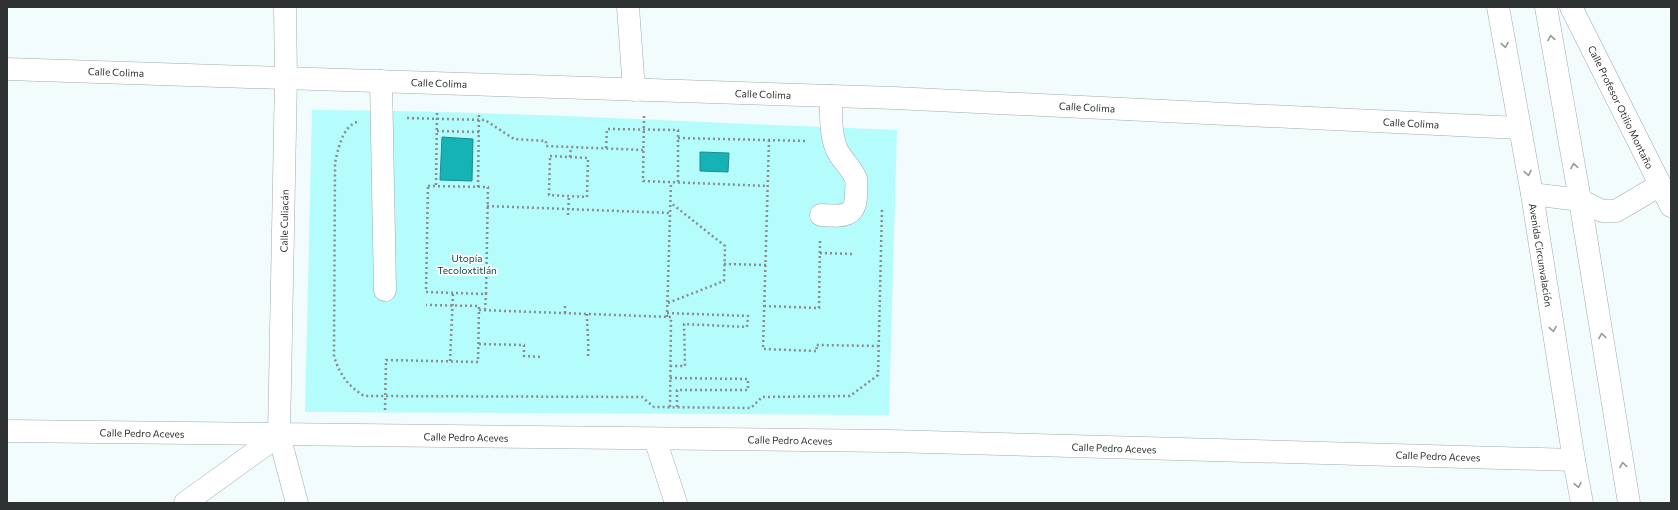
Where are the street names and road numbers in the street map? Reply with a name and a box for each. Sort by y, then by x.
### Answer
street label: Calle Profesor Otilio Montaño [1586,43,1656,171]
street label: Calle Colima [88,65,144,79]
street label: Calle Colima [411,76,467,90]
street label: Calle Colima [735,87,791,101]
street label: Calle Colima [1059,100,1115,114]
street label: Calle Colima [1383,116,1439,130]
street label: Calle Culiacán [277,189,291,253]
street label: Avenida Circunvalación [1527,202,1555,308]
street label: Calle Pedro Aceves [100,426,185,440]
street label: Calle Pedro Aceves [424,430,509,444]
street label: Calle Pedro Aceves [748,433,833,447]
street label: Calle Pedro Aceves [1071,441,1157,455]
street label: Calle Pedro Aceves [1395,449,1481,463]

